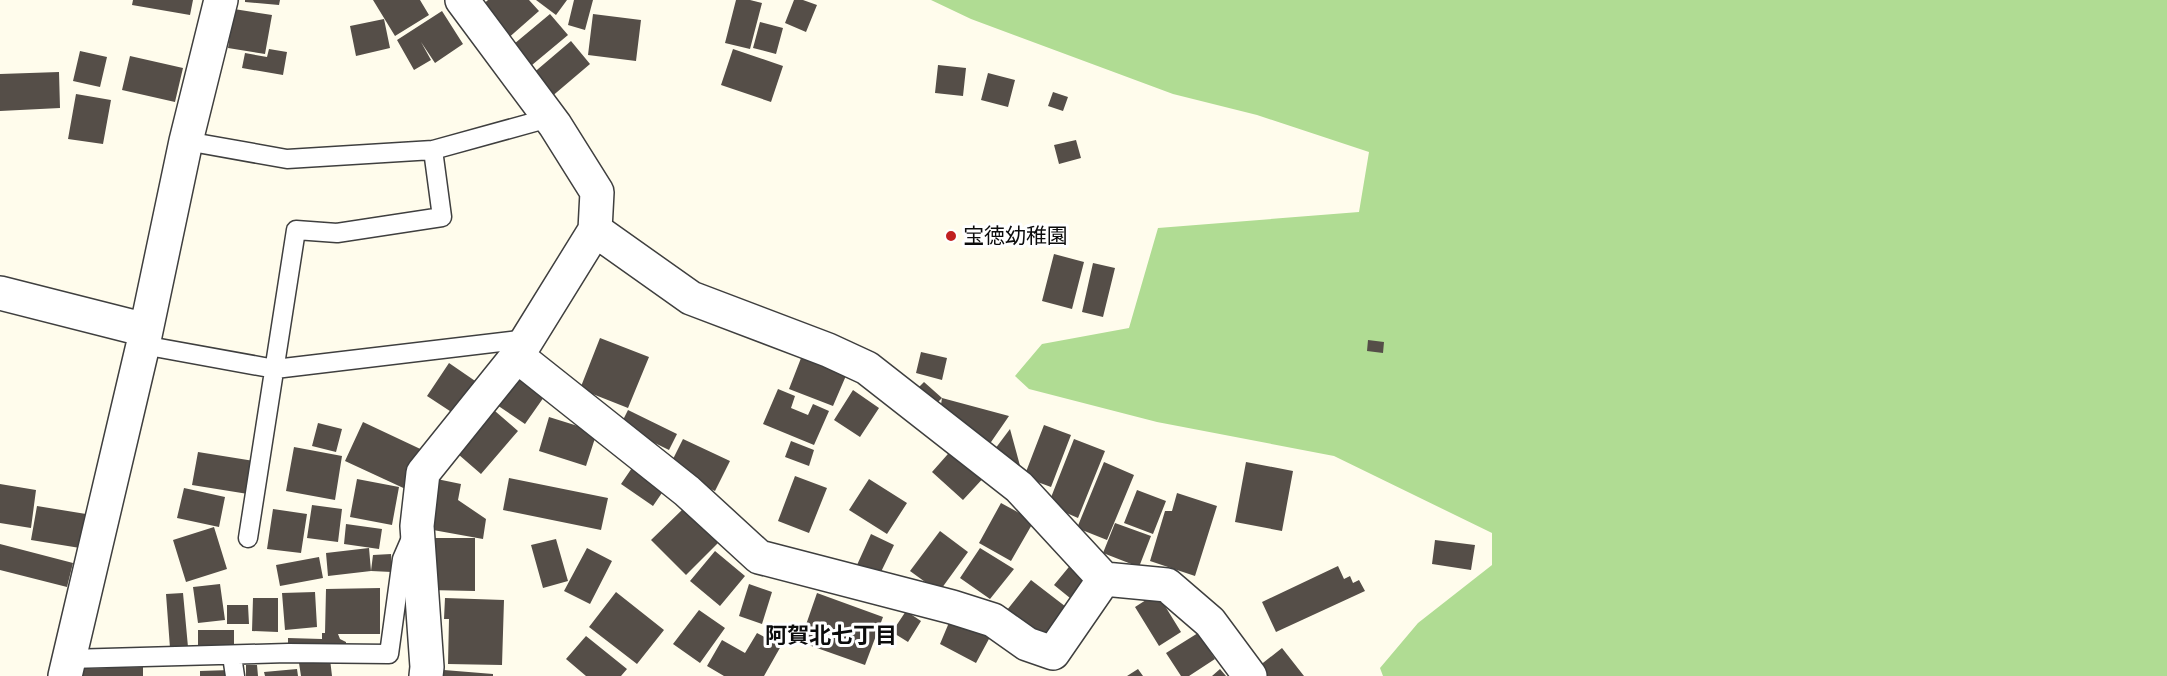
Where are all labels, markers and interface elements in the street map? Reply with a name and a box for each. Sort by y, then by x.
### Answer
place label: 宝徳幼稚園 [963,224,1068,248]
marker: 宝徳幼稚園 [944,229,958,243]
district label: 阿賀北七丁目 [765,623,897,648]

